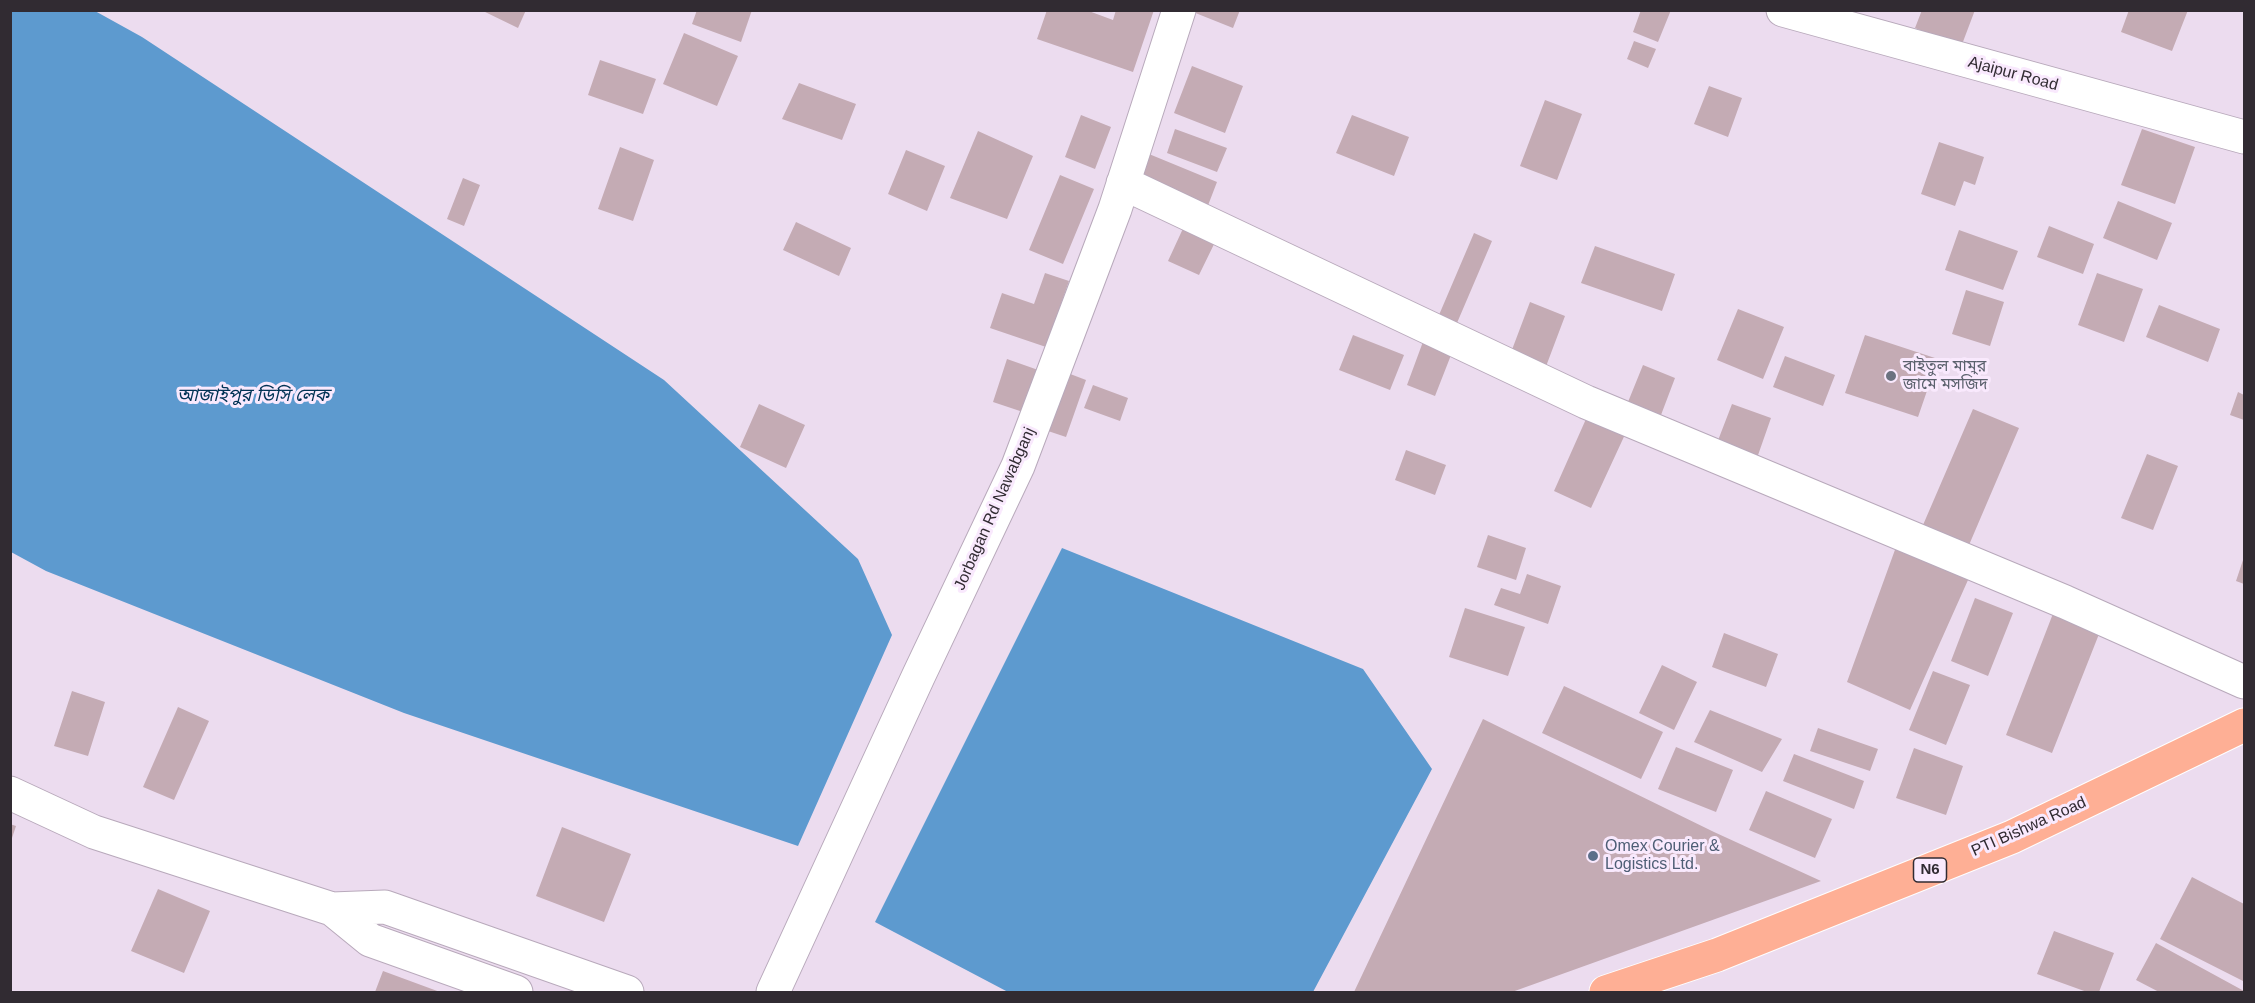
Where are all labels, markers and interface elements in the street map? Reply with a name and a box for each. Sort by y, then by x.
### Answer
street label: Ajaipur Road [1966,53,2060,95]
place label: বাইতুল মামুর জামে মসজিদ [1903,357,1988,395]
marker: বাইতুল মামুর জামে মসজিদ [1884,369,1898,383]
water label: আজাইপুর ডিসি লেক [177,385,329,407]
street label: Jorbagan Rd Nawabganj [950,425,1040,593]
street label: PTI Bishwa Road [1969,793,2089,861]
place label: Omex Courier & Logistics Ltd. [1605,837,1720,875]
marker: Omex Courier & Logistics Ltd. [1586,849,1600,863]
road number: N6 [1914,858,1946,882]

